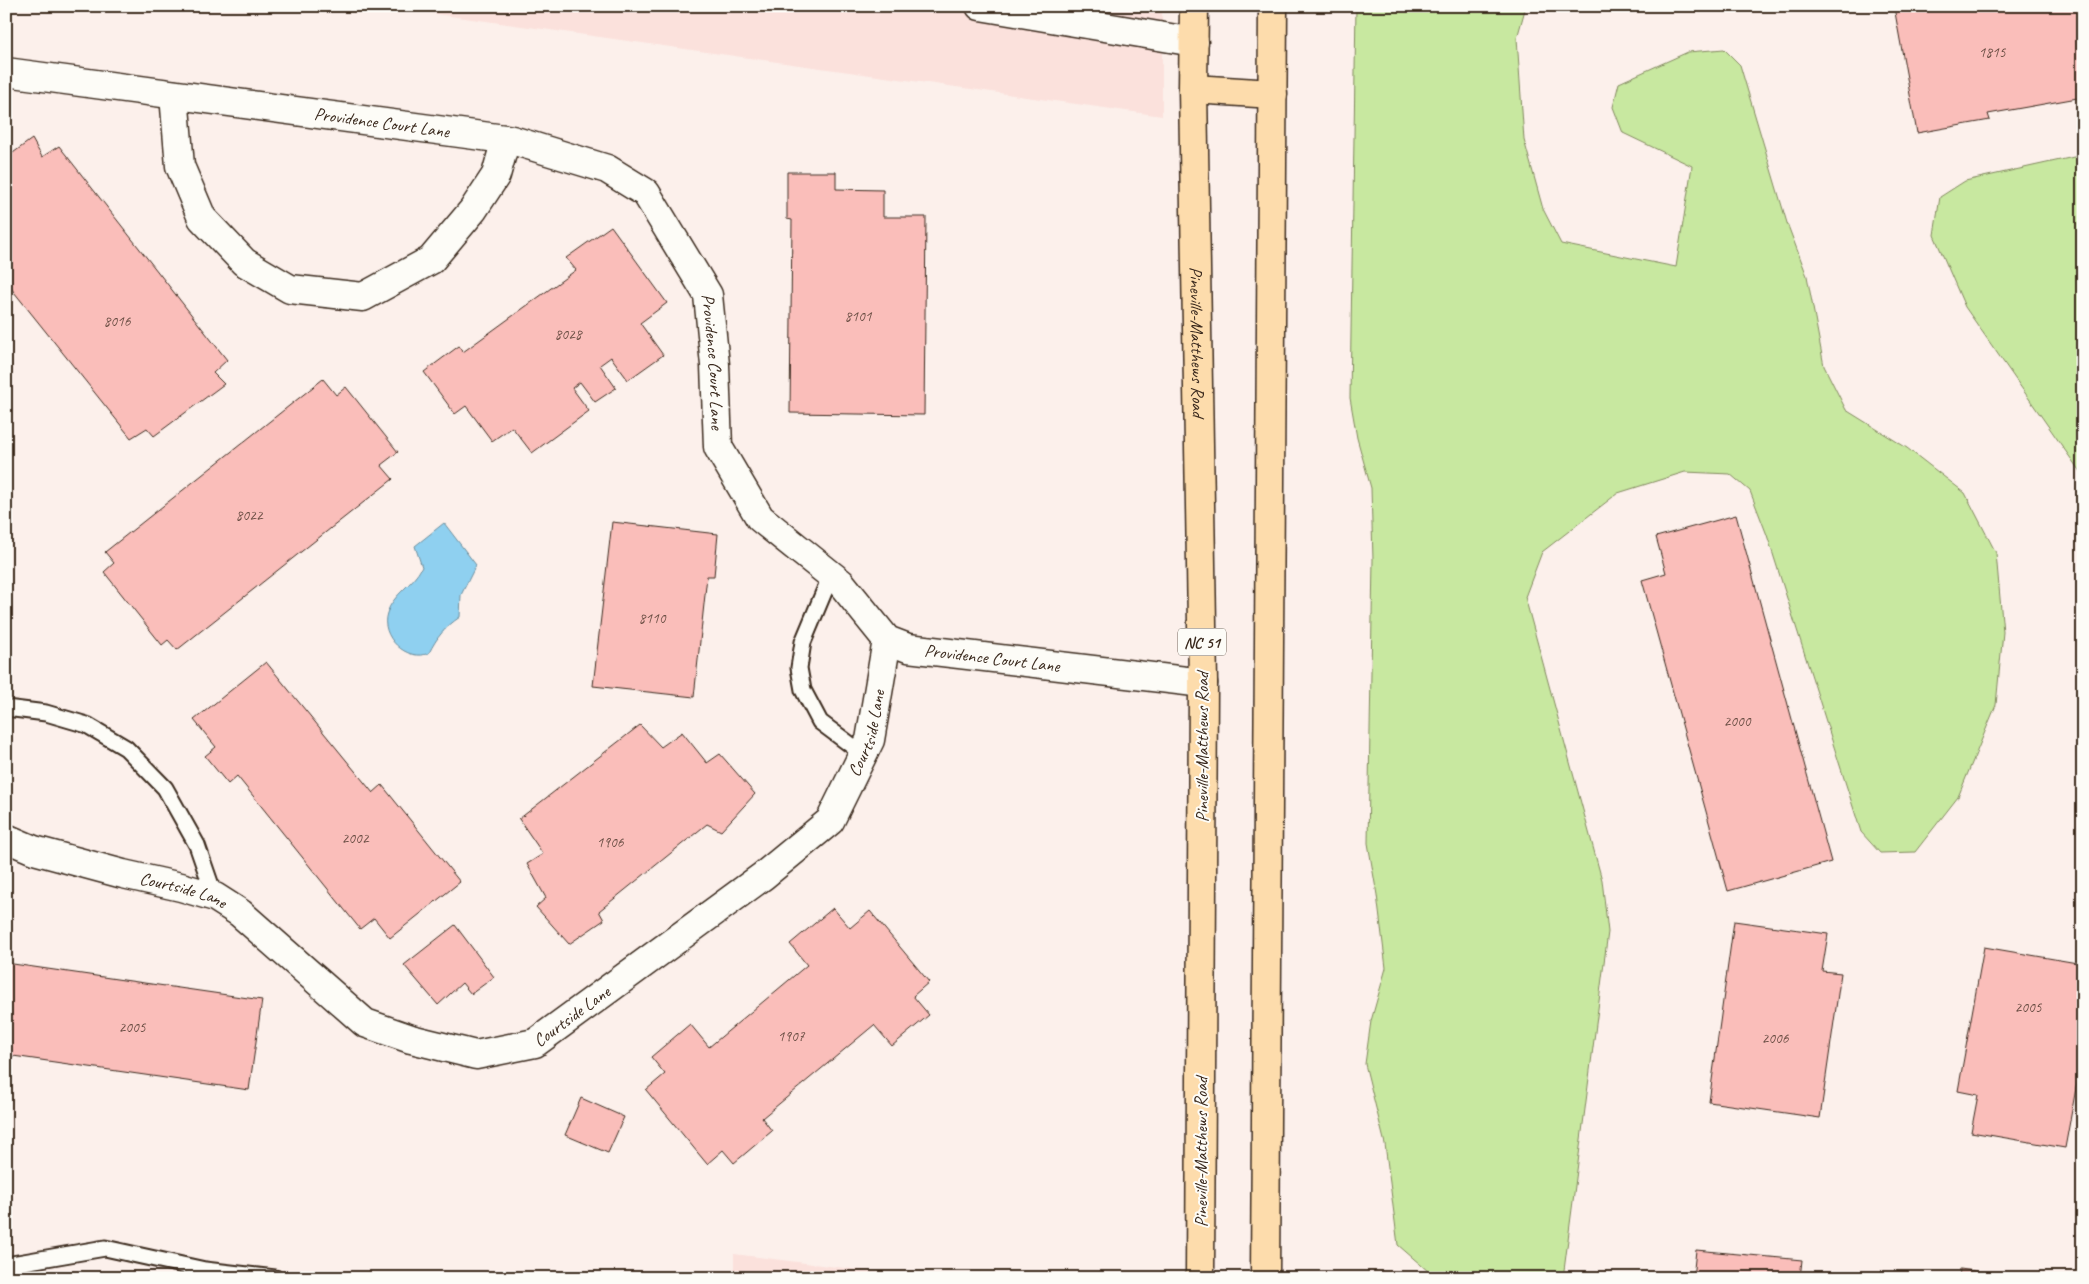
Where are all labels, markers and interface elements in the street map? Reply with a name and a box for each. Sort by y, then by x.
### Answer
house number: 1815 [1978,43,2007,62]
street label: Providence Court Lane [313,103,452,143]
street label: Pineville-Matthews Road [1185,267,1210,420]
street label: Providence Court Lane [697,293,728,431]
house number: 8101 [844,307,873,326]
house number: 8016 [103,312,132,331]
house number: 8028 [554,325,583,344]
house number: 8022 [235,506,264,525]
house number: 8110 [638,609,667,628]
road number: NC 51 [1178,628,1226,656]
street label: Providence Court Lane [923,639,1062,677]
street label: Pineville-Matthews Road [1191,669,1213,822]
street label: Courtside Lane [843,687,890,780]
house number: 2000 [1723,712,1752,731]
house number: 2002 [341,829,370,848]
house number: 1906 [596,833,625,852]
street label: Courtside Lane [138,867,232,914]
street label: Courtside Lane [529,980,615,1052]
house number: 2005 [2014,998,2043,1017]
house number: 2005 [118,1018,147,1037]
house number: 1907 [777,1027,806,1046]
house number: 2006 [1761,1029,1790,1048]
street label: Pineville-Matthews Road [1190,1074,1212,1227]

